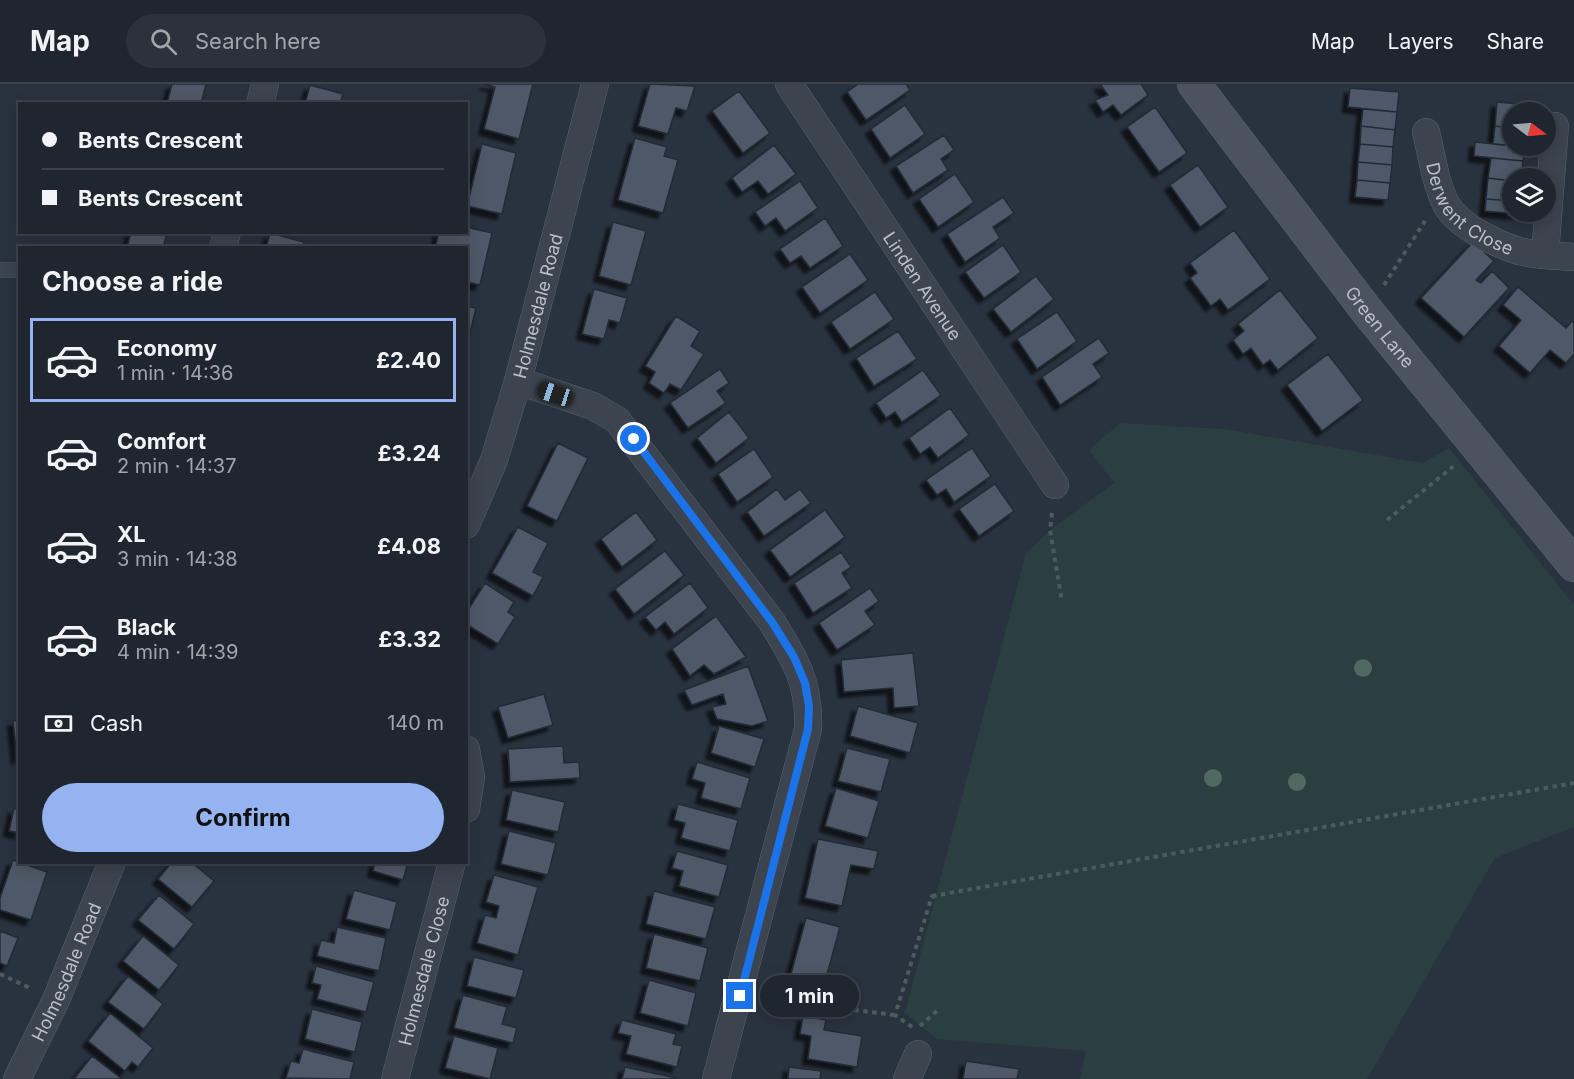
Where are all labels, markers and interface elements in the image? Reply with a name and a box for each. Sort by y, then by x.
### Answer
search box [126,14,546,68]
text: Map [30,24,90,58]
icon: search [147,25,180,58]
text: Search here [195,28,321,54]
text: Map [1311,29,1355,54]
text: Layers [1388,29,1454,54]
text: Share [1487,29,1544,54]
north arrow [1502,102,1556,156]
map controls [1502,102,1556,222]
text: Bents Crescent [78,127,243,153]
street label: Derwent Close [1422,160,1516,259]
button: layers [1502,168,1556,222]
text: Bents Crescent [78,185,243,211]
street label: Linden Avenue [879,227,966,344]
street label: Holmesdale Road [509,231,566,381]
text: Choose a ride [42,265,223,298]
street label: Green Lane [1341,282,1419,372]
icon: car [45,333,99,387]
text: Economy [117,335,217,361]
text: £2.40 [376,347,441,373]
text: 1 min · 14:36 [117,361,234,385]
car [535,380,575,408]
route start [620,425,647,452]
icon: car [45,426,99,480]
text: Comfort [117,428,206,454]
text: £3.24 [377,440,441,466]
text: 2 min · 14:37 [117,454,237,478]
icon: car [45,519,99,573]
text: XL [117,521,146,547]
text: £4.08 [377,533,441,559]
text: 3 min · 14:38 [117,547,238,571]
icon: car [45,612,99,666]
text: Black [117,614,176,640]
text: £3.32 [378,626,441,652]
text: 4 min · 14:39 [117,640,238,664]
icon: cash [42,707,75,740]
text: Cash [90,710,143,736]
text: 140 m [387,711,444,735]
button: Confirm [42,783,444,852]
street label: Holmesdale Close [394,894,453,1048]
street label: Holmesdale Road [27,899,105,1045]
callout: 1 min [761,975,860,1017]
route end [726,982,753,1009]
text: 1 min [785,984,834,1008]

